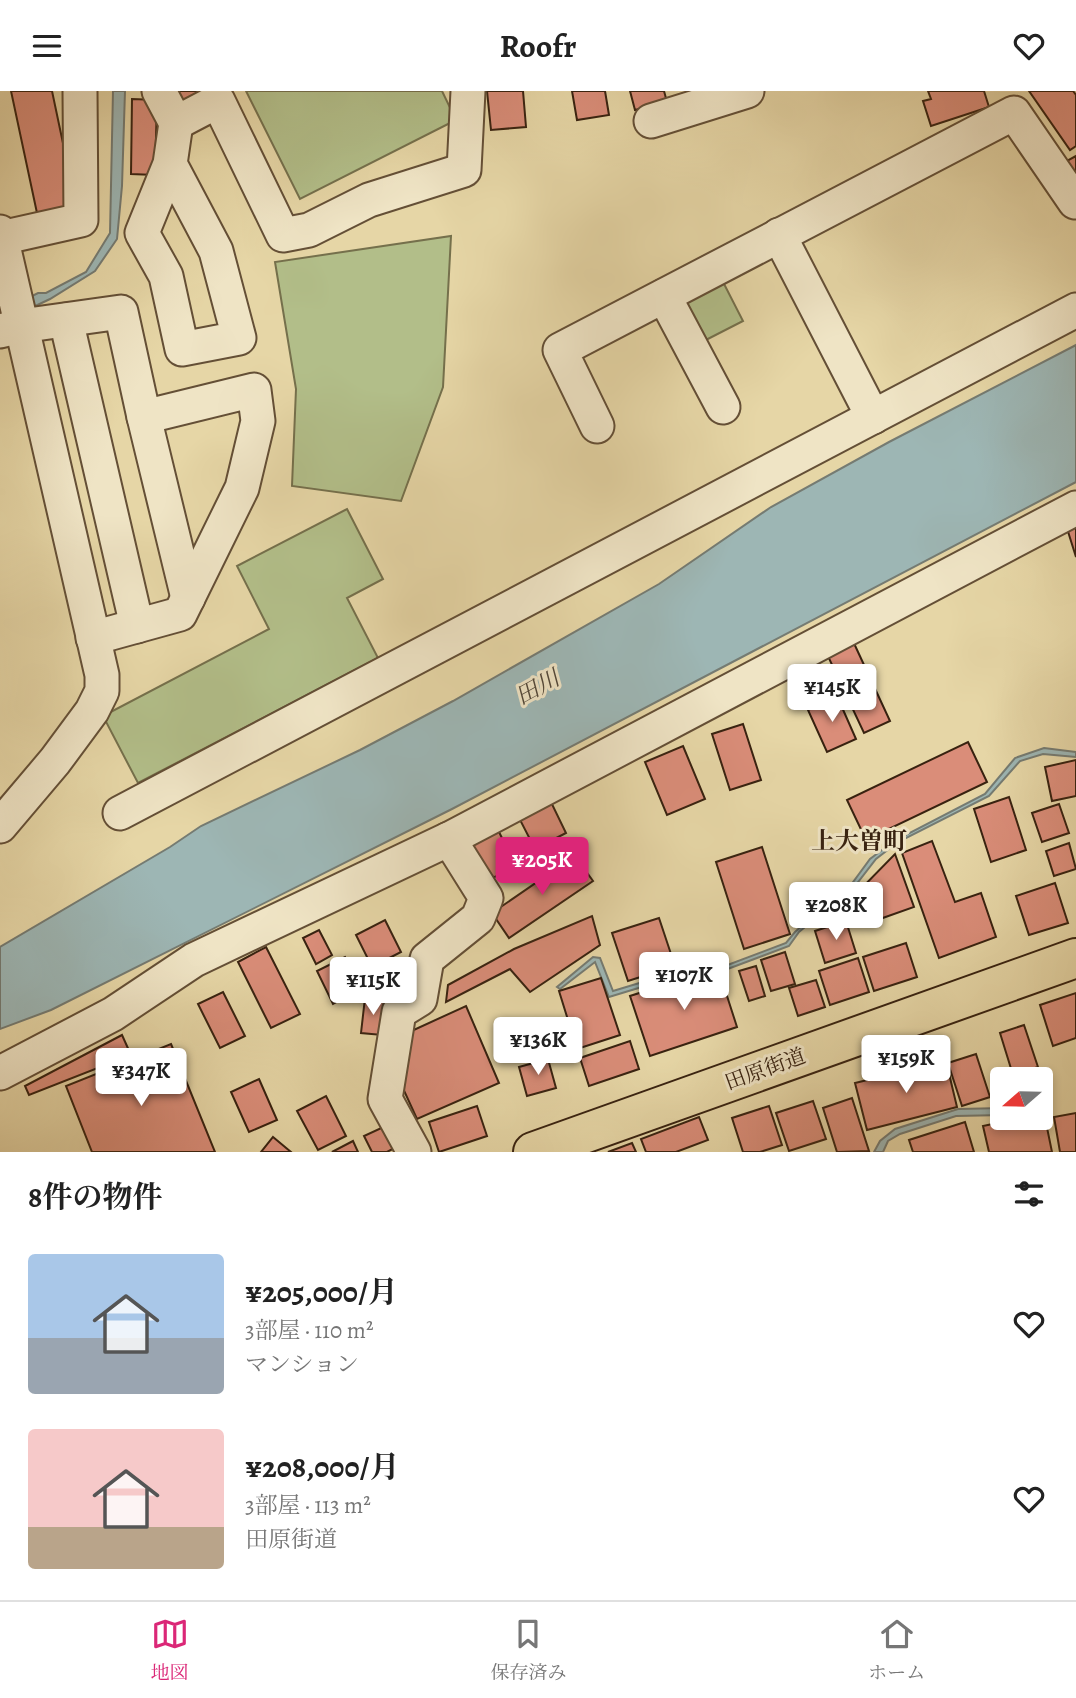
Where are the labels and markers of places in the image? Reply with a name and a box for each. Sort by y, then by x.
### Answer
pin: ¥145K [783,665,881,724]
pin: ¥205K [493,837,591,897]
pin: ¥208K [787,883,885,942]
pin: ¥107K [635,953,733,1012]
pin: ¥115K [324,957,422,1017]
pin: ¥136K [489,1017,587,1077]
pin: ¥159K [857,1035,955,1095]
pin: ¥347K [92,1049,190,1108]

